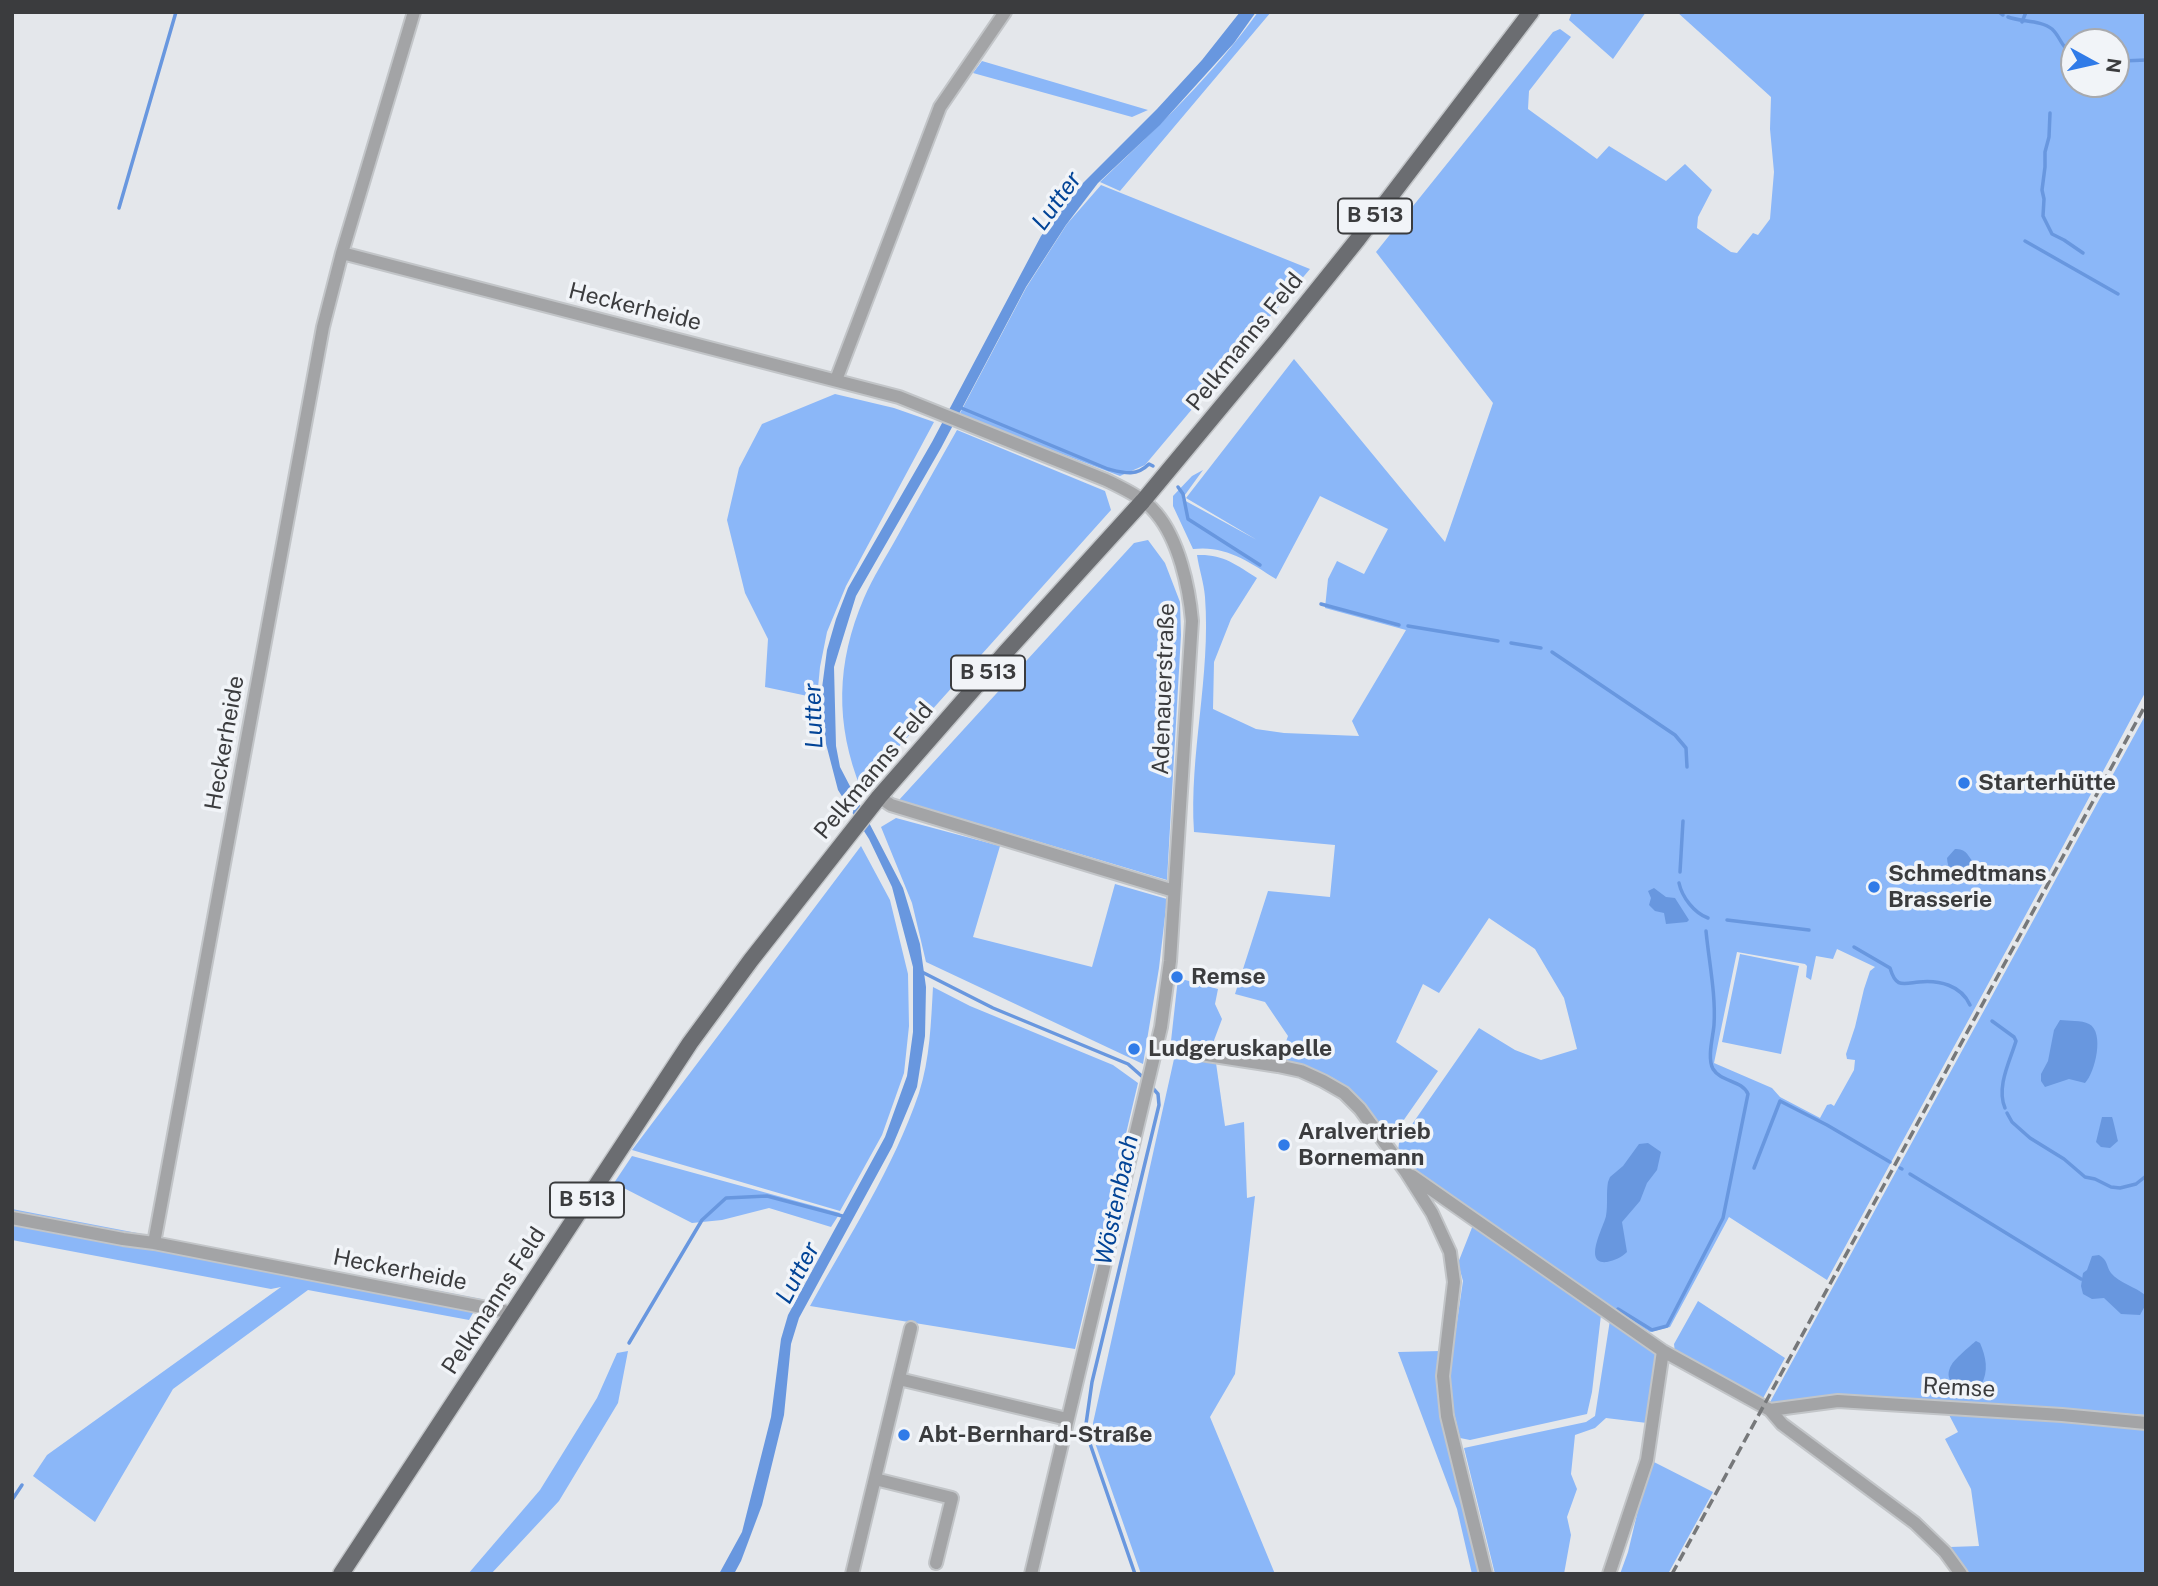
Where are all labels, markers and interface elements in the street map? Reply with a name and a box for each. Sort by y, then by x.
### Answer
north arrow [2060,28,2130,98]
text: N [2102,57,2126,75]
water label: Lutter [1026,166,1088,236]
road number: B 513 [1338,198,1412,234]
street label: Pelkmanns Feld [1181,267,1309,417]
street label: Heckerheide [566,277,704,337]
street label: Adenauerstraße [1147,602,1181,776]
road number: B 513 [951,656,1025,690]
street label: Heckerheide [200,674,250,812]
water label: Lutter [798,683,830,749]
street label: Pelkmanns Feld [809,697,939,845]
place label: Starterhütte [1978,769,2116,797]
marker: Starterhütte [1956,775,1972,791]
place label: Schmedtmans Brasserie [1888,860,2047,914]
marker: Schmedtmans Brasserie [1866,879,1882,895]
place label: Remse [1191,963,1266,991]
marker: Remse [1169,969,1185,985]
place label: Ludgeruskapelle [1148,1035,1332,1063]
marker: Ludgeruskapelle [1126,1041,1142,1057]
place label: Aralvertrieb Bornemann [1298,1118,1431,1172]
water label: Wöstenbach [1089,1132,1145,1268]
marker: Aralvertrieb Bornemann [1276,1137,1292,1153]
road number: B 513 [550,1182,624,1218]
street label: Pelkmanns Feld [436,1222,552,1380]
water label: Lutter [770,1237,826,1309]
street label: Heckerheide [331,1243,469,1297]
street label: Remse [1922,1372,1996,1404]
place label: Abt-Bernhard-Straße [918,1421,1153,1449]
marker: Abt-Bernhard-Straße [896,1427,912,1443]

